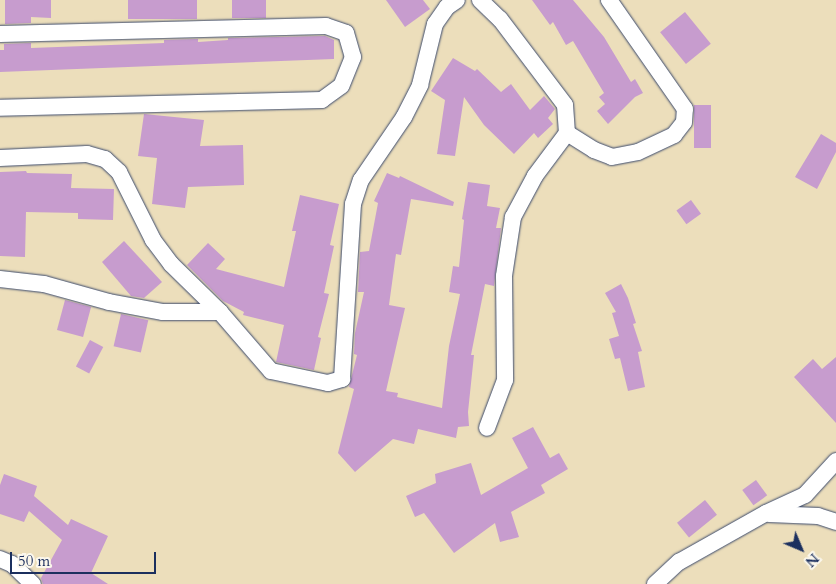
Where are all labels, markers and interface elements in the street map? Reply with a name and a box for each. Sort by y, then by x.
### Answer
north arrow [776,524,826,574]
scale bar [12,542,159,574]
text: N [801,549,823,571]
text: 50 m [18,551,50,571]

